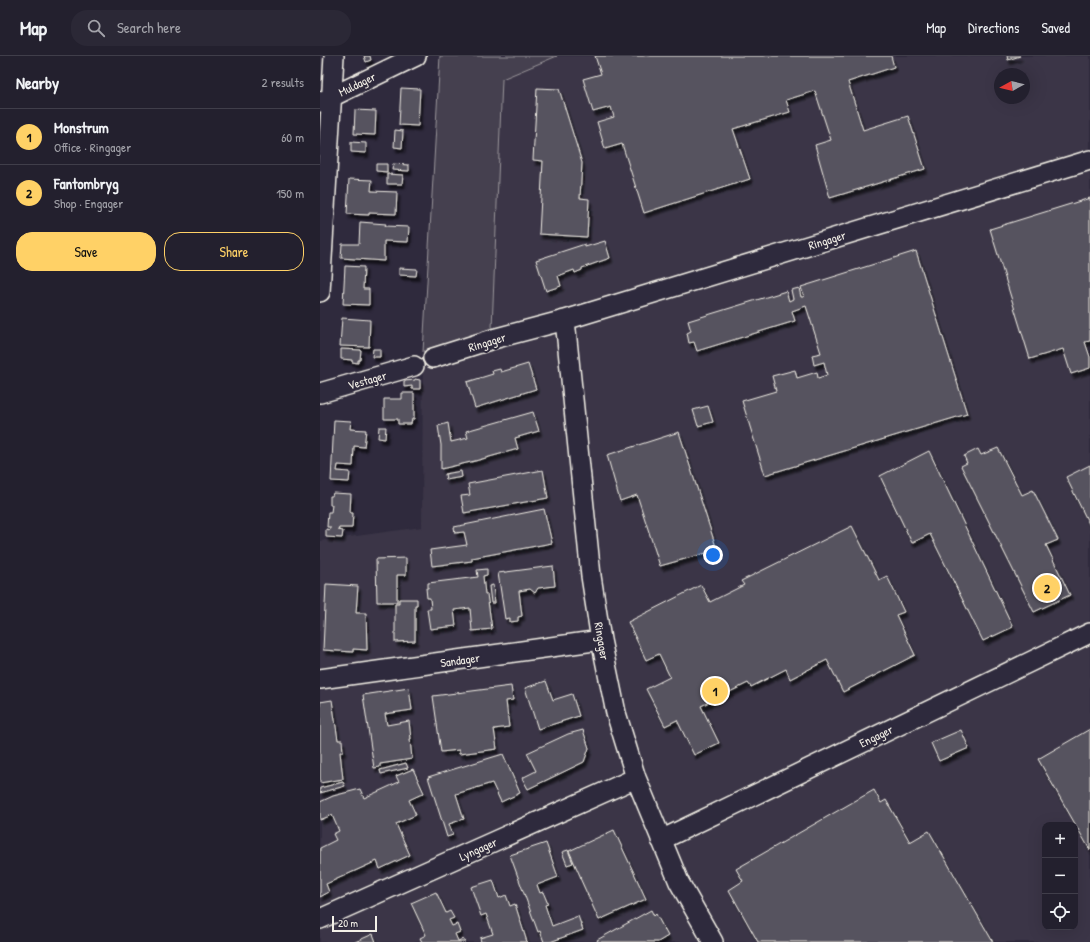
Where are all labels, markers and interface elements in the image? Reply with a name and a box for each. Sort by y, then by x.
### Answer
search box [71,10,351,46]
text: Map [20,15,47,41]
icon: search [85,17,107,39]
text: Search here [117,17,181,38]
text: Map [926,18,946,37]
text: Directions [968,18,1019,37]
text: Saved [1041,18,1070,37]
street label: Muldager [336,68,379,100]
north arrow [994,68,1030,104]
text: Nearby [16,71,59,94]
text: 2 results [262,73,304,91]
text: Monstrum [54,117,109,138]
text: 1 [27,128,31,146]
text: 60 m [281,128,304,146]
text: Office · Ringager [54,138,131,156]
text: Fantombryg [54,173,119,194]
text: 2 [26,184,32,202]
text: 150 m [276,184,304,202]
text: Shop · Engager [54,194,123,212]
street label: Ringager [806,226,848,254]
button: Save [16,232,156,271]
button: Share [164,232,304,271]
street label: Ringager [466,328,508,356]
street label: Vestager [346,366,389,394]
your location [703,545,723,565]
pin: 2 [1034,573,1060,603]
street label: Ringager [590,621,614,662]
street label: Sandager [439,649,481,671]
pin: 1 [702,676,728,706]
street label: Engager [856,720,896,751]
map controls [1042,822,1078,930]
button: + [1042,822,1078,858]
street label: Lyngager [456,833,500,865]
button: − [1042,858,1078,894]
button: locate [1042,894,1078,930]
scale bar [332,914,377,933]
text: 20 m [338,916,358,930]

